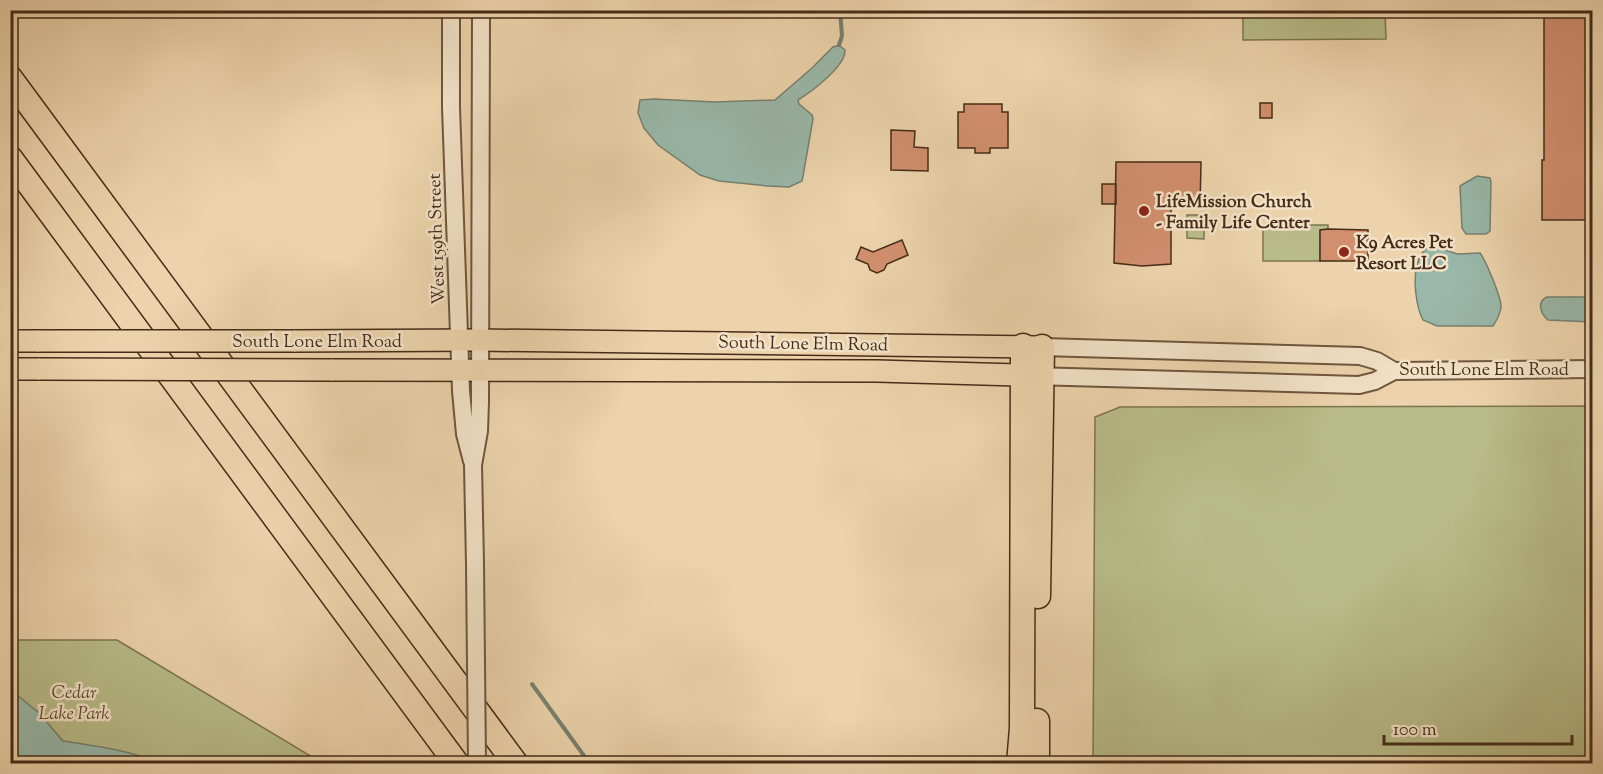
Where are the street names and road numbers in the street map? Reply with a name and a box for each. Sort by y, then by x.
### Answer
street label: West 159th Street [423,173,453,305]
street label: South Lone Elm Road [232,330,402,356]
street label: South Lone Elm Road [718,331,888,359]
street label: South Lone Elm Road [1399,358,1569,384]

